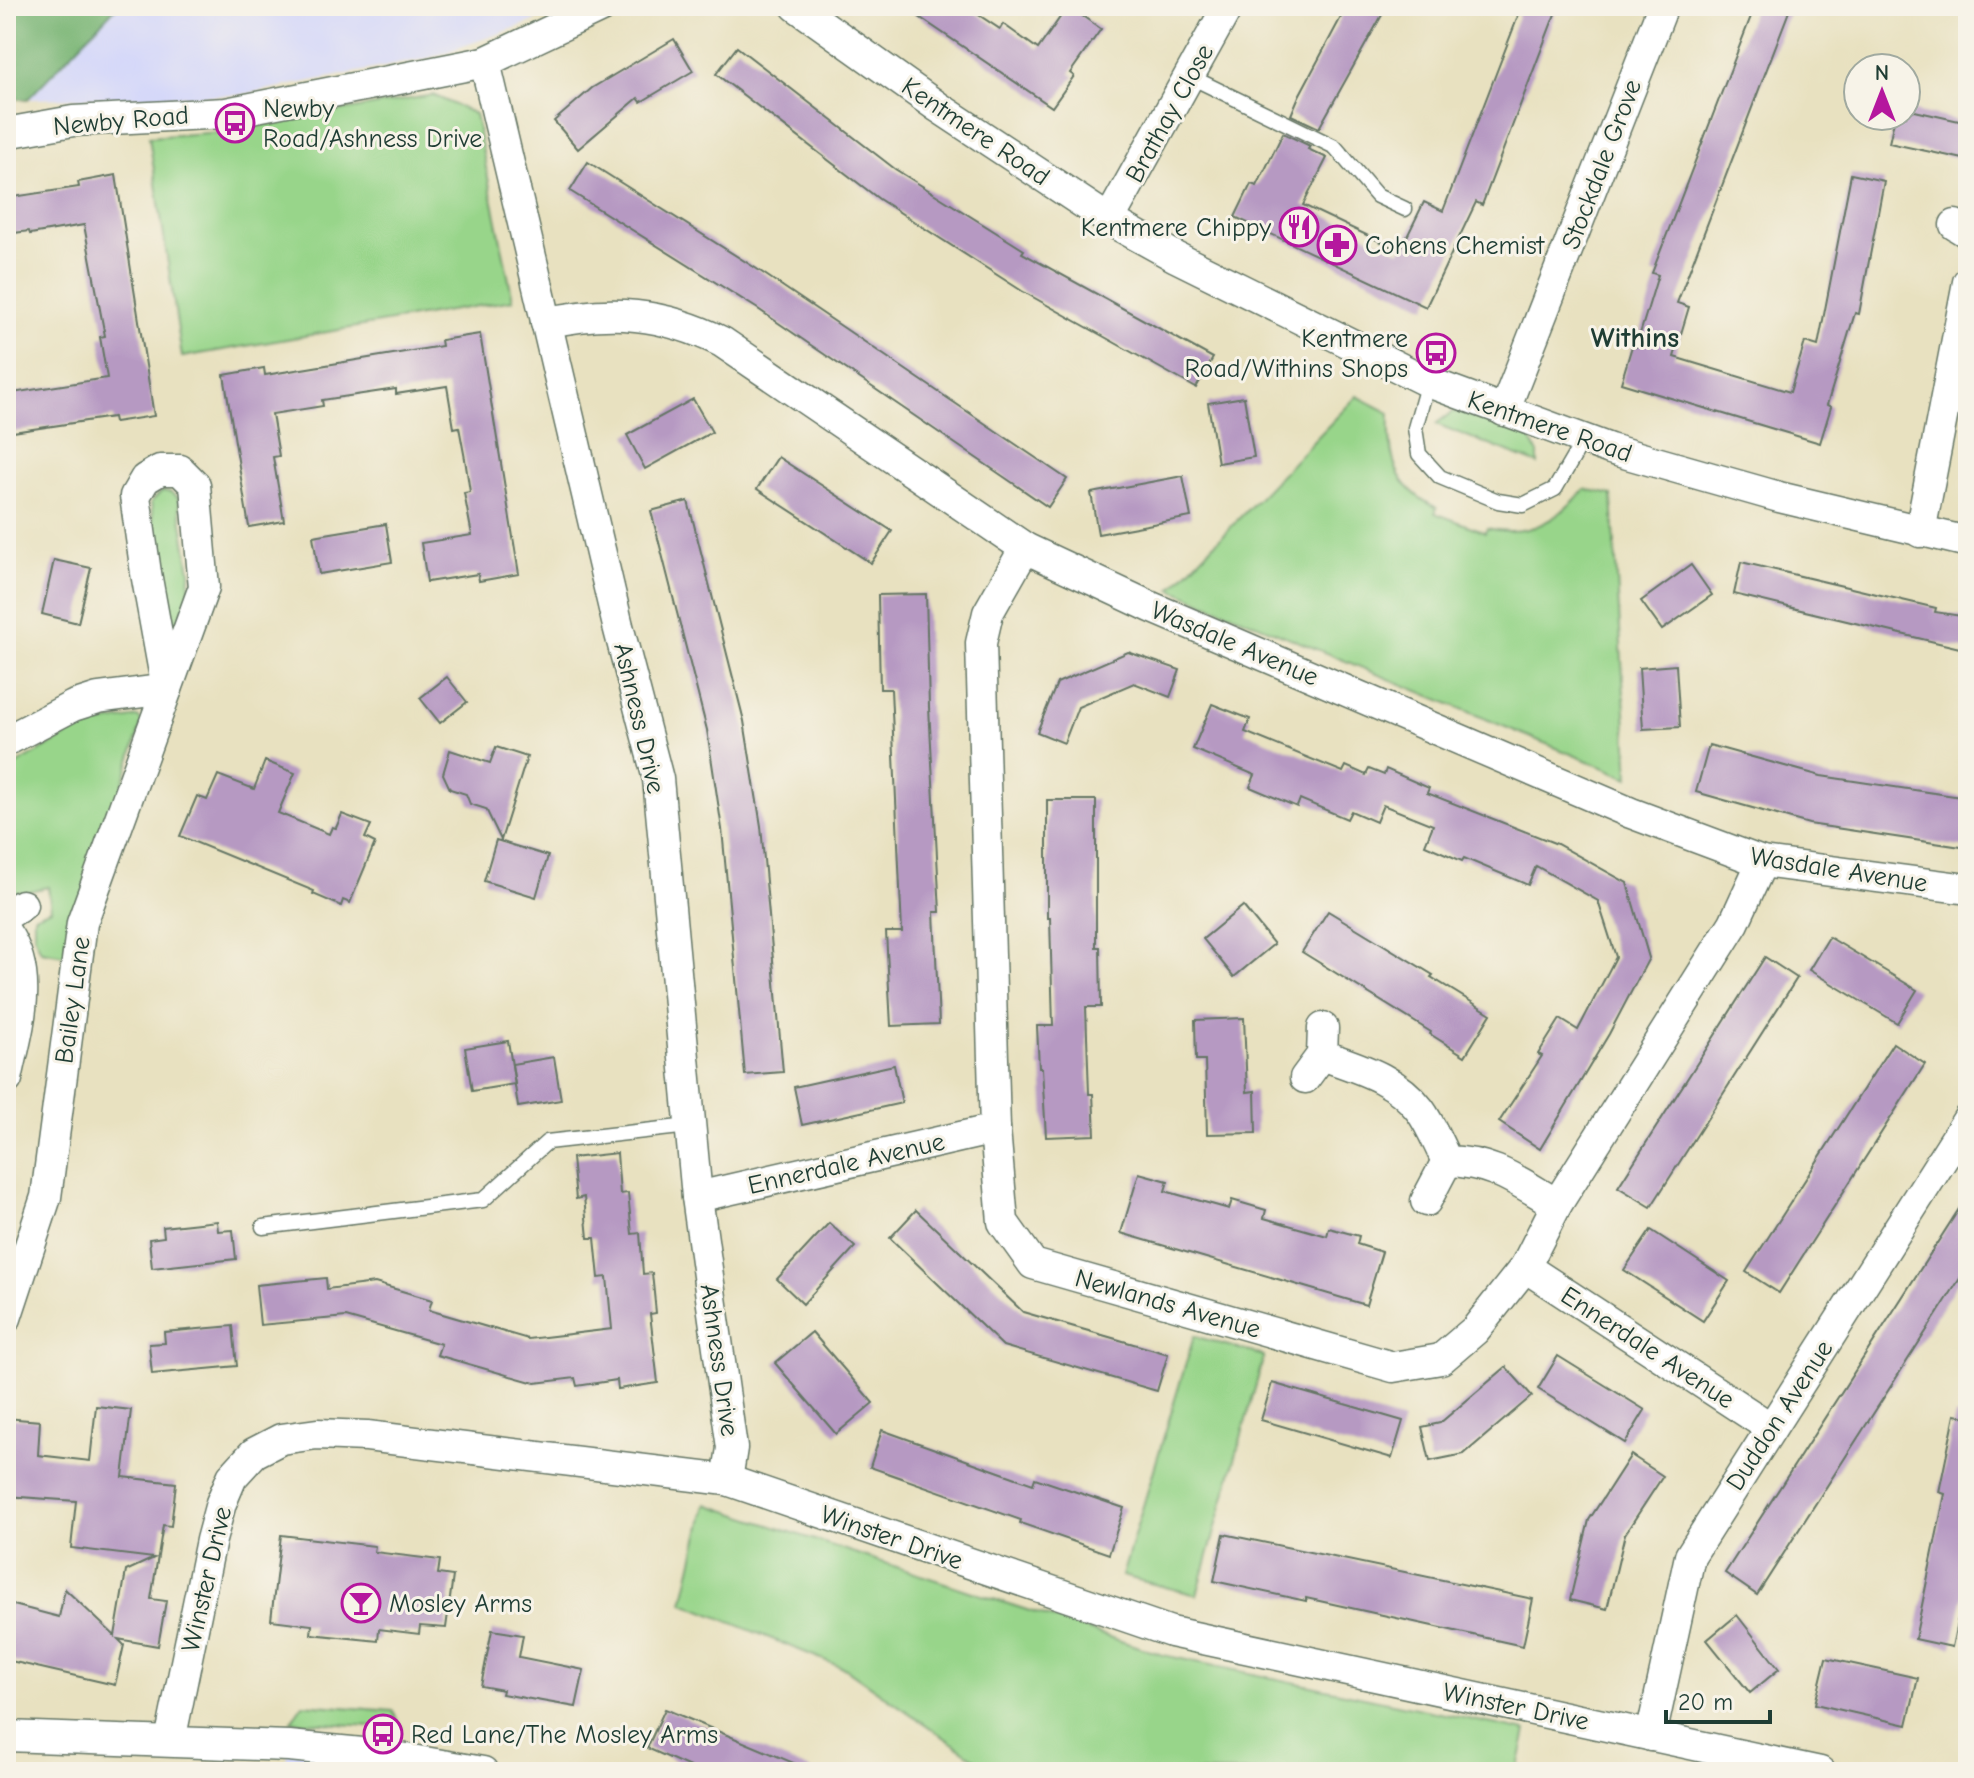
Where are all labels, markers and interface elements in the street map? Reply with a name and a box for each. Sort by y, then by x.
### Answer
street label: Brathay Close [1120,39,1220,188]
north arrow [1842,52,1922,132]
text: N [1875,60,1889,86]
street label: Kentmere Road [896,71,1055,192]
street label: Stockdale Grove [1556,75,1648,253]
place label: Newby Road/Ashness Drive [263,94,482,154]
street label: Newby Road [52,100,190,142]
bus stop icon: Newby Road/Ashness Drive [214,102,256,144]
restaurant icon: Kentmere Chippy [1278,206,1320,248]
place label: Kentmere Chippy [1081,213,1271,243]
pharmacy icon: Cohens Chemist [1316,224,1358,266]
place label: Cohens Chemist [1365,231,1546,261]
district label: Withins [1591,322,1679,354]
place label: Kentmere Road/Withins Shops [1184,324,1408,384]
bus stop icon: Kentmere Road/Withins Shops [1415,332,1457,374]
street label: Kentmere Road [1464,385,1636,469]
street label: Wasdale Avenue [1146,595,1323,693]
street label: Ashness Drive [607,640,671,796]
street label: Wasdale Avenue [1748,841,1929,899]
street label: Bailey Lane [49,935,97,1066]
street label: Ennerdale Avenue [745,1127,947,1201]
street label: Newlands Avenue [1071,1263,1264,1345]
street label: Ennerdale Avenue [1555,1281,1740,1415]
street label: Ashness Drive [693,1282,745,1438]
street label: Duddon Avenue [1720,1335,1840,1496]
street label: Winster Drive [817,1500,967,1576]
street label: Winster Drive [176,1504,238,1655]
bar icon: Mosley Arms [340,1582,382,1624]
place label: Mosley Arms [389,1589,532,1619]
scale bar [1666,1674,1770,1724]
street label: Winster Drive [1440,1677,1591,1737]
text: 20 m [1678,1688,1733,1716]
bus stop icon: Red Lane/The Mosley Arms [362,1713,404,1755]
place label: Red Lane/The Mosley Arms [411,1720,718,1750]

